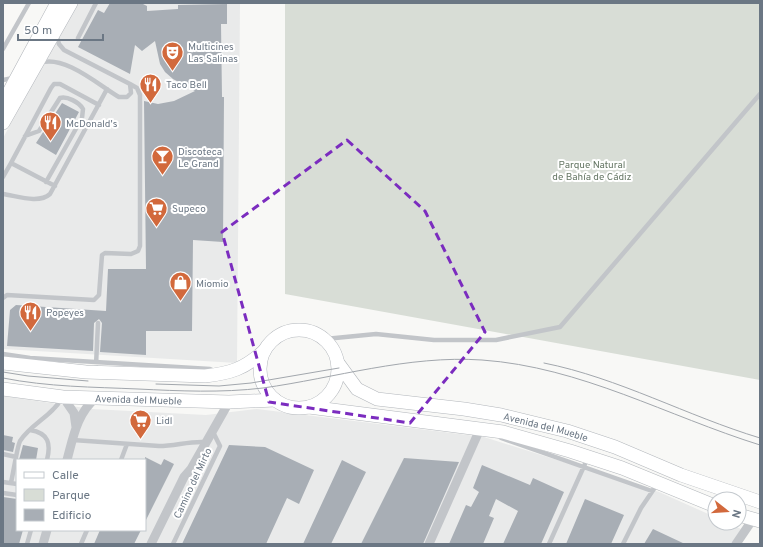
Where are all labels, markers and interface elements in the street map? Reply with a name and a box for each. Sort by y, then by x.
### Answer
scale bar [18,16,103,42]
text: 50 m [24,23,52,39]
theatre icon: Multicines Las Salinas [160,39,186,72]
place label: Multicines Las Salinas [188,41,238,66]
restaurant icon: Taco Bell [138,71,164,104]
place label: Taco Bell [166,79,207,92]
restaurant icon: McDonald's [38,110,64,143]
place label: McDonald's [66,118,118,131]
bar icon: Discoteca Le Grand [150,144,176,177]
place label: Discoteca Le Grand [178,146,222,171]
park label: Parque Natural de Bahía de Cádiz [552,159,632,184]
supermarket icon: Supeco [144,195,170,228]
place label: Supeco [172,203,206,216]
shop icon: Miomio [168,270,194,303]
place label: Miomio [196,278,229,291]
restaurant icon: Popeyes [17,299,43,332]
place label: Popeyes [46,307,84,320]
street label: Avenida del Mueble [95,393,182,409]
supermarket icon: Lidl [128,407,154,440]
street label: Avenida del Mueble [502,411,589,446]
place label: Lidl [156,415,172,428]
street label: Camino del Mirto [171,446,216,521]
legend [16,459,146,531]
text: Calle [52,468,79,484]
text: Parque [52,488,90,504]
north arrow [707,491,747,531]
text: Edificio [52,508,92,524]
text: N [728,508,743,519]

